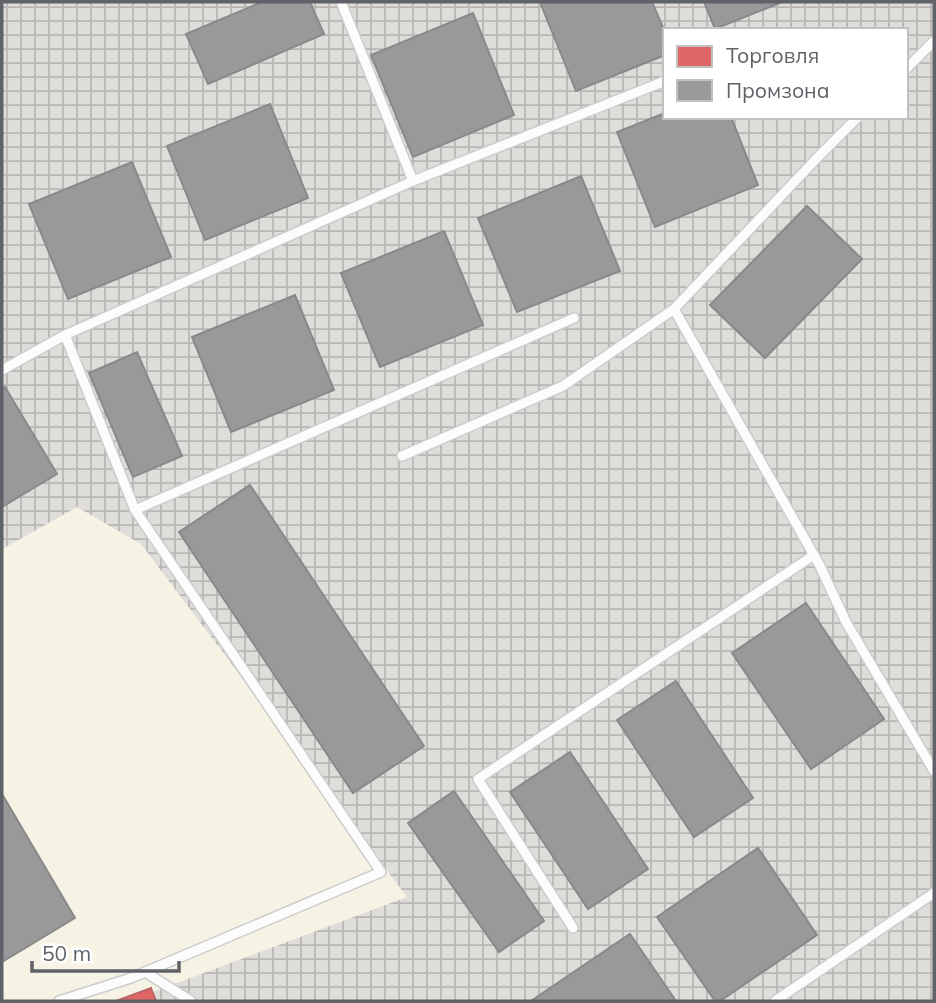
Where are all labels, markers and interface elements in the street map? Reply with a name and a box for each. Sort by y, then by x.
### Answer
legend [663,28,908,119]
text: Торговля [726,42,819,68]
text: Промзона [726,77,829,103]
scale bar [32,930,178,974]
text: 50 m [42,940,91,966]

